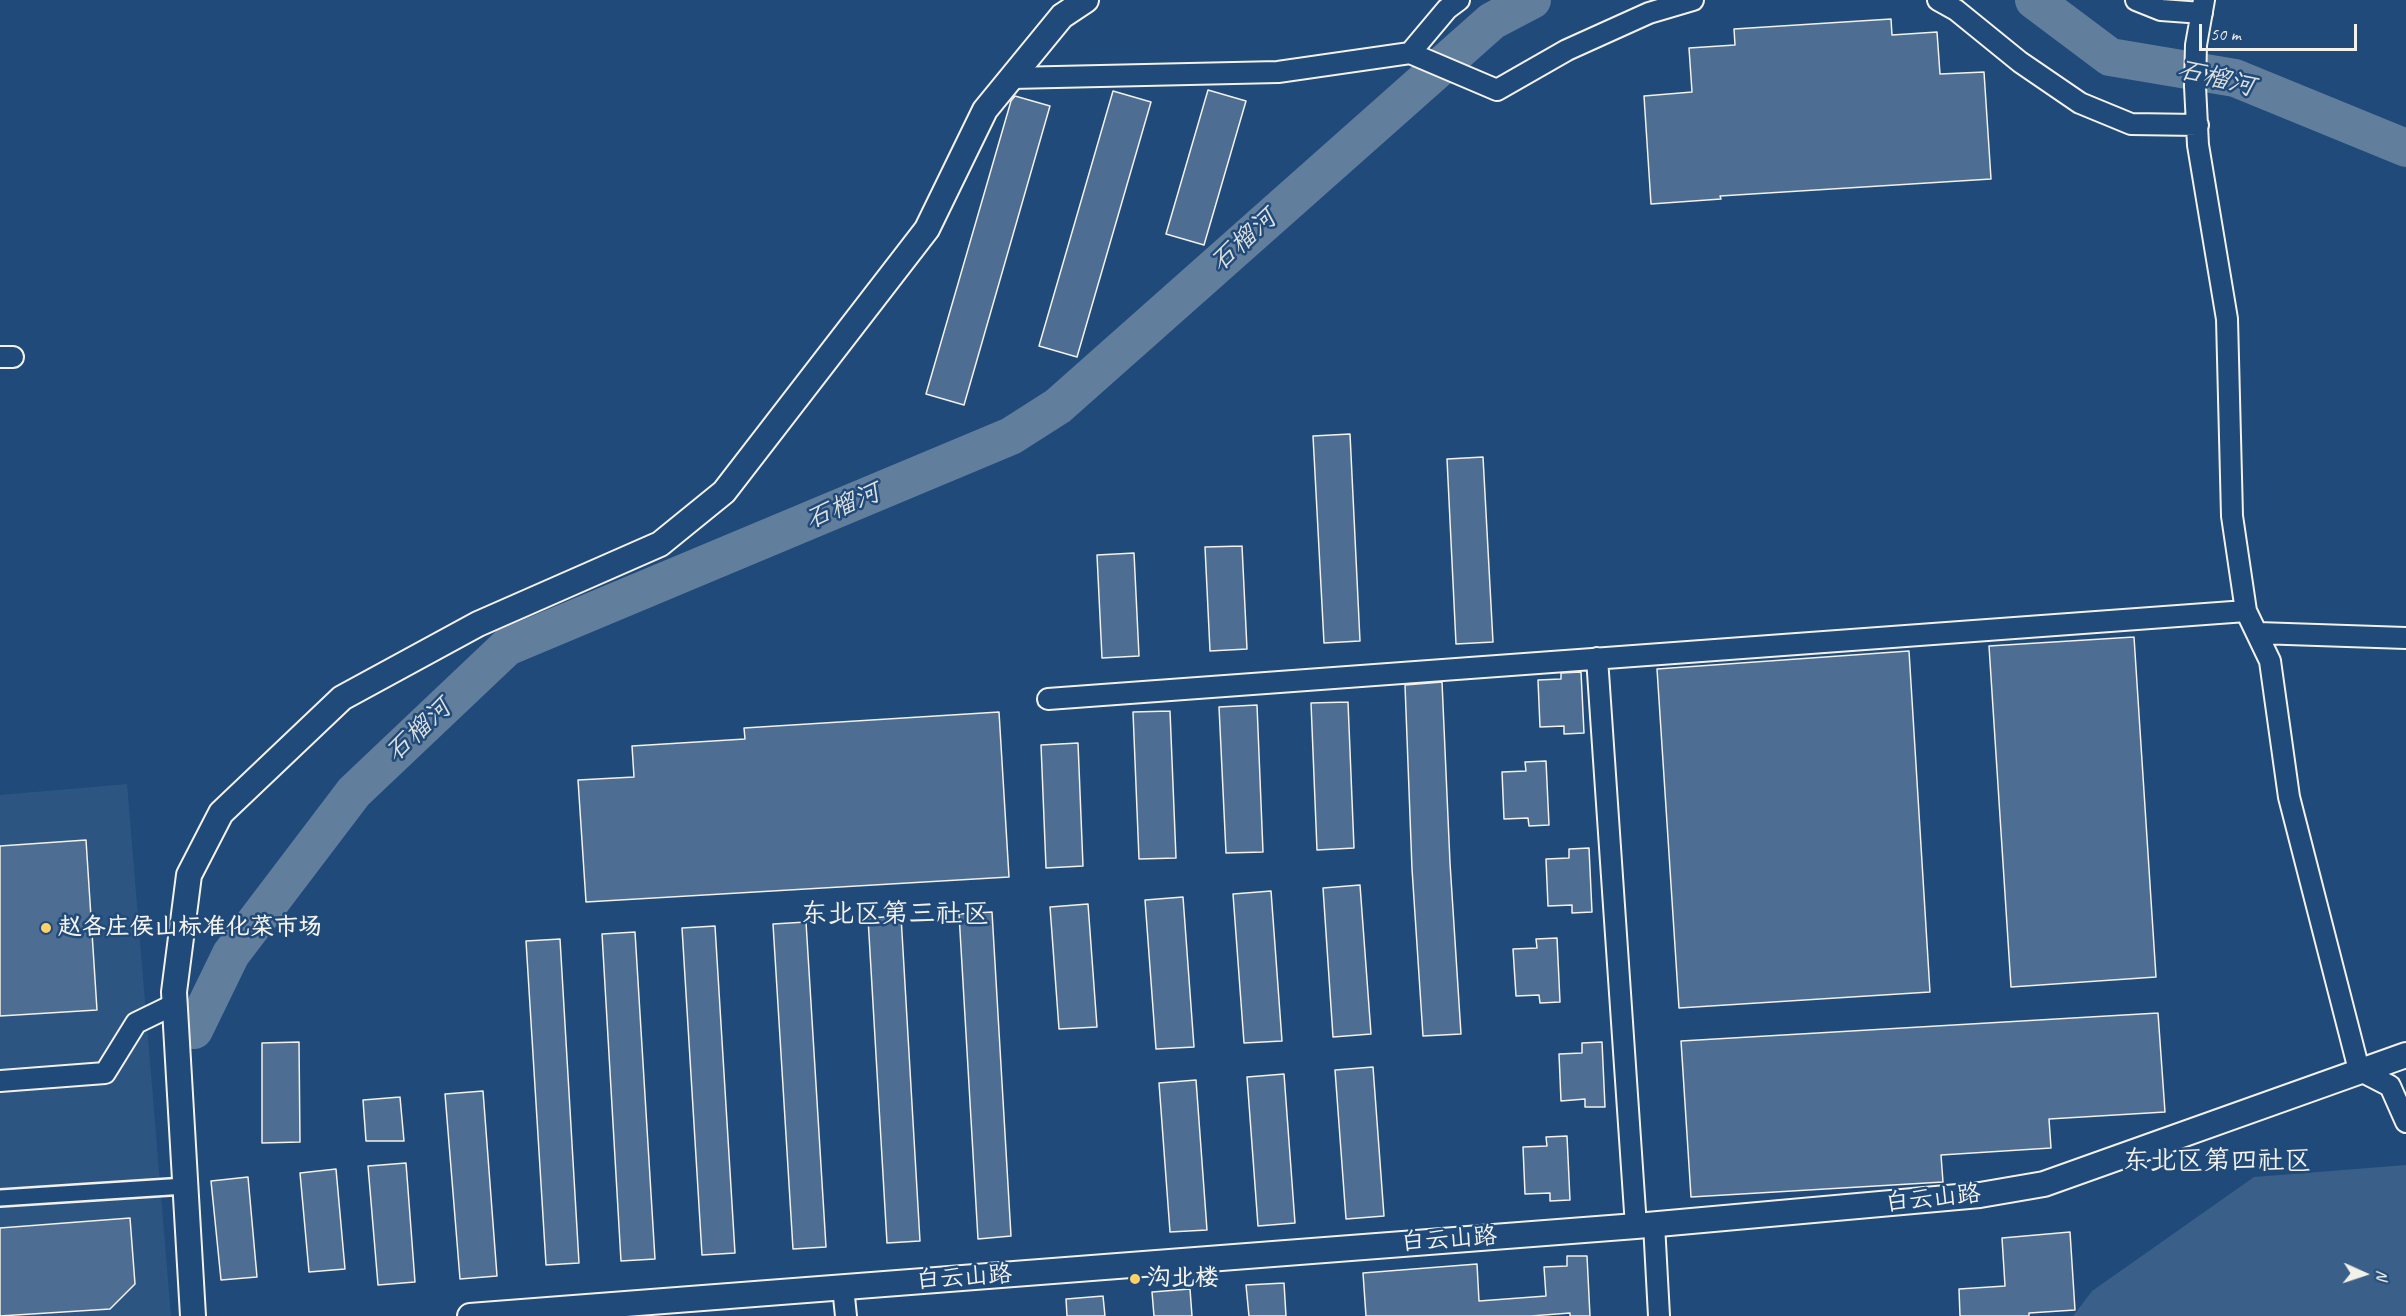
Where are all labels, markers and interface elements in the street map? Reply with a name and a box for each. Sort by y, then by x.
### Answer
scale bar [2202,12,2360,50]
text: 50 m [2210,23,2241,45]
water label: 石榴河 [2174,54,2258,104]
water label: 石榴河 [1205,203,1283,279]
water label: 石榴河 [801,477,885,537]
water label: 石榴河 [380,693,458,769]
district label: 东北区第三社区 [801,899,989,931]
place label: 赵各庄侯山标准化菜市场 [58,914,322,942]
marker: 赵各庄侯山标准化菜市场 [39,921,53,935]
district label: 东北区第四社区 [2123,1146,2311,1178]
street label: 白云山路 [1884,1180,1982,1218]
street label: 白云山路 [1400,1222,1498,1258]
north arrow [2334,1244,2394,1304]
street label: 白云山路 [915,1260,1013,1296]
place label: 沟北楼 [1147,1265,1219,1293]
text: N [2372,1269,2392,1280]
marker: 沟北楼 [1128,1272,1142,1286]

